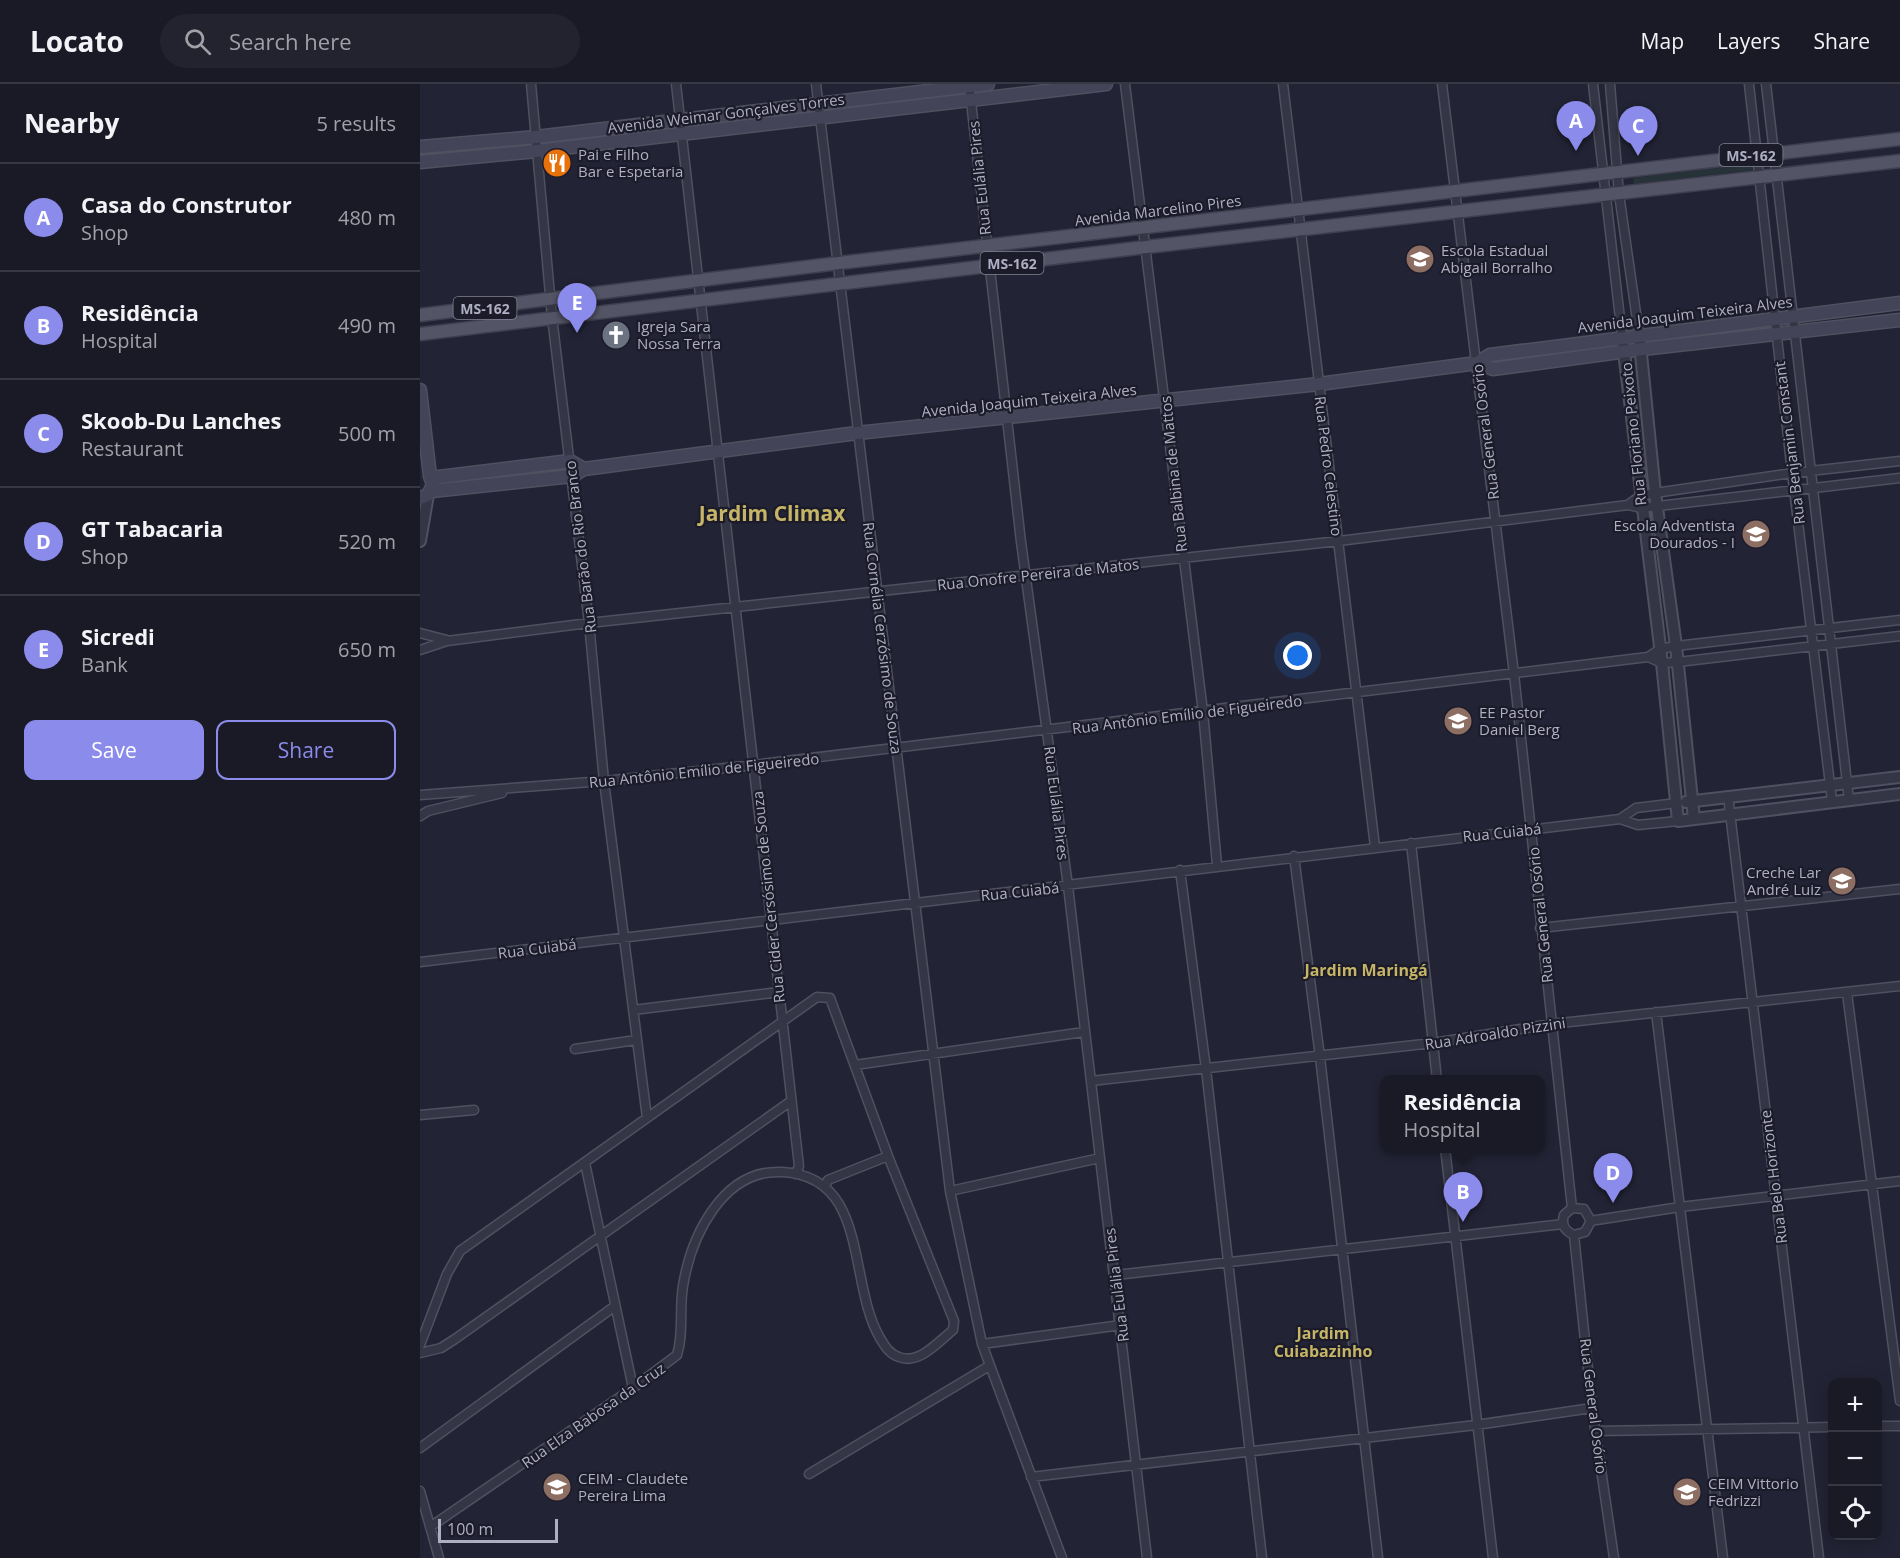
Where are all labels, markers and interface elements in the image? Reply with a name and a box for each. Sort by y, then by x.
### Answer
search box [160,14,580,68]
text: Locato [30,22,124,60]
icon: search [181,25,214,58]
text: Search here [229,26,352,56]
text: Map [1641,27,1684,55]
text: Layers [1717,27,1781,55]
text: Share [1814,27,1870,55]
street label: Avenida Weimar Gonçalves Torres [606,89,846,137]
pin: A [1556,101,1596,151]
text: Nearby [24,105,119,141]
pin: C [1618,106,1658,156]
text: 5 results [316,110,396,137]
street label: Rua Eulália Pires [963,120,995,236]
place label: Pai e Filho Bar e Espetaria [578,144,683,181]
road number: MS-162 [1720,144,1782,166]
restaurant icon: Pai e Filho Bar e Espetaria [541,147,573,179]
text: Casa do Construtor [81,189,292,219]
street label: Avenida Marcelino Pires [1074,190,1242,230]
text: A [37,204,50,231]
text: 480 m [338,204,396,231]
text: Shop [81,219,129,246]
place label: Escola Estadual Abigail Borralho [1441,240,1553,277]
school or university icon: Escola Estadual Abigail Borralho [1404,243,1436,275]
road number: MS-162 [980,252,1044,274]
pin: E [558,284,596,333]
street label: Avenida Joaquim Teixeira Alves [1576,291,1794,337]
text: Residência [81,297,199,327]
road number: MS-162 [454,297,517,319]
text: B [37,312,50,339]
text: 490 m [338,312,396,339]
place label: Igreja Sara Nossa Terra [637,316,721,353]
church icon: Igreja Sara Nossa Terra [600,319,632,351]
text: Hospital [81,327,158,354]
street label: Rua Benjamin Constant [1769,360,1809,526]
street label: Rua Floriano Peixoto [1616,361,1650,507]
street label: Rua General Osório [1467,363,1503,501]
street label: Avenida Joaquim Teixeira Alves [920,379,1138,421]
street label: Rua Balbina de Mattos [1155,395,1191,553]
street label: Rua Pedro Celestino [1310,395,1348,537]
text: Skoob-Du Lanches [81,405,281,435]
text: C [37,420,50,447]
text: 500 m [338,420,396,447]
text: Restaurant [81,435,183,462]
street label: Rua Barão do Rio Branco [559,460,601,634]
district label: Jardim Climax [697,499,846,527]
text: GT Tabacaria [81,513,223,543]
place label: Escola Adventista Dourados - I [1614,515,1735,552]
school or university icon: Escola Adventista Dourados - I [1740,518,1772,550]
street label: Rua Cornélia Cerzósimo de Souza [859,521,907,755]
text: D [36,528,51,555]
text: 520 m [338,528,396,555]
text: Shop [81,543,129,570]
street label: Rua Onofre Pereira de Matos [936,553,1140,595]
text: Sicredi [81,621,155,651]
text: E [38,636,49,663]
text: 650 m [338,636,396,663]
your location [1283,641,1312,670]
text: Bank [81,651,128,678]
street label: Rua Antônio Emílio de Figueiredo [1071,690,1303,738]
place label: EE Pastor Daniel Berg [1479,702,1560,739]
school or university icon: EE Pastor Daniel Berg [1442,705,1474,737]
button: Save [24,720,204,780]
button: Share [216,720,396,780]
street label: Rua Eulália Pires [1040,745,1074,861]
street label: Rua Antônio Emílio de Figueiredo [588,748,820,792]
street label: Rua Cider Cersósimo de Souza [747,790,789,1004]
street label: Rua Cuiabá [1462,818,1542,846]
street label: Rua General Osório [1523,846,1557,984]
place label: Creche Lar André Luiz [1746,862,1821,899]
school or university icon: Creche Lar André Luiz [1826,865,1858,897]
street label: Rua Cuiabá [980,877,1060,905]
street label: Rua Cuiabá [497,933,577,963]
district label: Jardim Maringá [1302,959,1428,981]
street label: Rua Adroaldo Pizzini [1423,1012,1567,1054]
popup [1380,1075,1545,1153]
text: Residência [1404,1086,1521,1116]
street label: Rua Belo Horizonte [1755,1109,1791,1245]
text: Hospital [1404,1116,1480,1143]
pin: D [1594,1154,1632,1203]
pin: B [1444,1172,1482,1222]
street label: Rua Eulália Pires [1099,1227,1133,1343]
district label: Jardim Cuiabazinho [1274,1322,1372,1362]
street label: Rua General Osório [1576,1337,1612,1475]
street label: Rua Elza Babosa da Cruz [517,1358,669,1472]
map controls [1828,1378,1882,1540]
button: + [1828,1378,1882,1432]
button: − [1828,1432,1882,1486]
place label: CEIM - Claudete Pereira Lima [578,1468,688,1505]
school or university icon: CEIM - Claudete Pereira Lima [541,1471,573,1503]
place label: CEIM Vittorio Fedrizzi [1708,1473,1799,1510]
school or university icon: CEIM Vittorio Fedrizzi [1671,1476,1703,1508]
button: locate [1828,1486,1882,1540]
scale bar [438,1516,558,1544]
text: 100 m [447,1518,493,1540]

